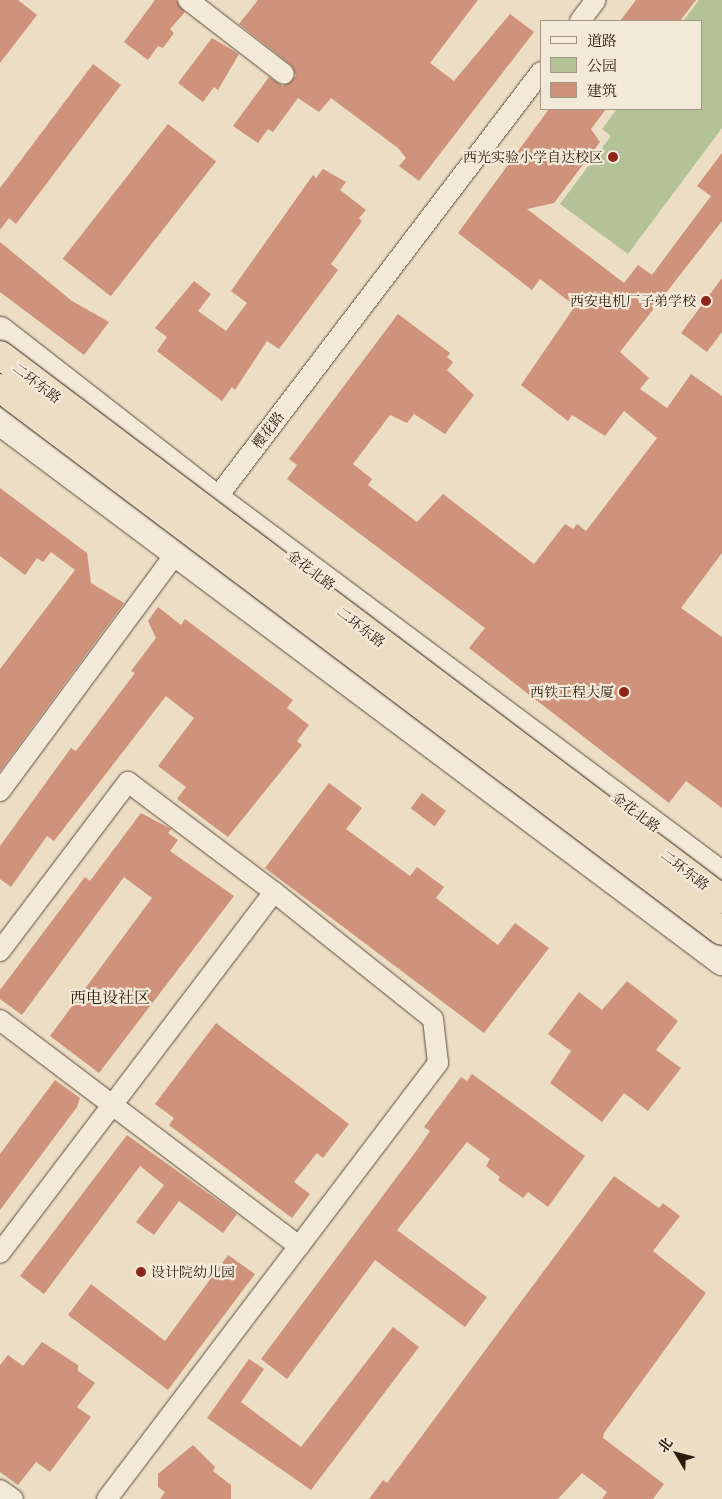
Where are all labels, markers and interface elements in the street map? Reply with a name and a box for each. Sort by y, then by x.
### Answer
legend [540,20,702,110]
text: 道路 [587,31,617,50]
text: 公园 [587,56,617,75]
text: 建筑 [587,81,617,100]
place label: 西光实验小学自达校区 [463,149,603,165]
marker: 西光实验小学自达校区 [607,151,619,163]
place label: 西安电机厂子弟学校 [570,293,696,309]
marker: 西安电机厂子弟学校 [700,295,712,307]
street label: 二环东路 [10,359,64,407]
street label: 樱花路 [249,408,287,452]
street label: 金花北路 [284,546,338,594]
street label: 二环东路 [334,603,388,651]
place label: 西铁工程大厦 [530,684,614,700]
marker: 西铁工程大厦 [618,686,630,698]
street label: 金花北路 [609,788,663,836]
street label: 二环东路 [658,846,712,894]
district label: 西电设社区 [70,987,150,1007]
place label: 设计院幼儿园 [151,1264,235,1280]
marker: 设计院幼儿园 [135,1266,147,1278]
north arrow [652,1429,702,1479]
text: 北 [654,1434,676,1456]

